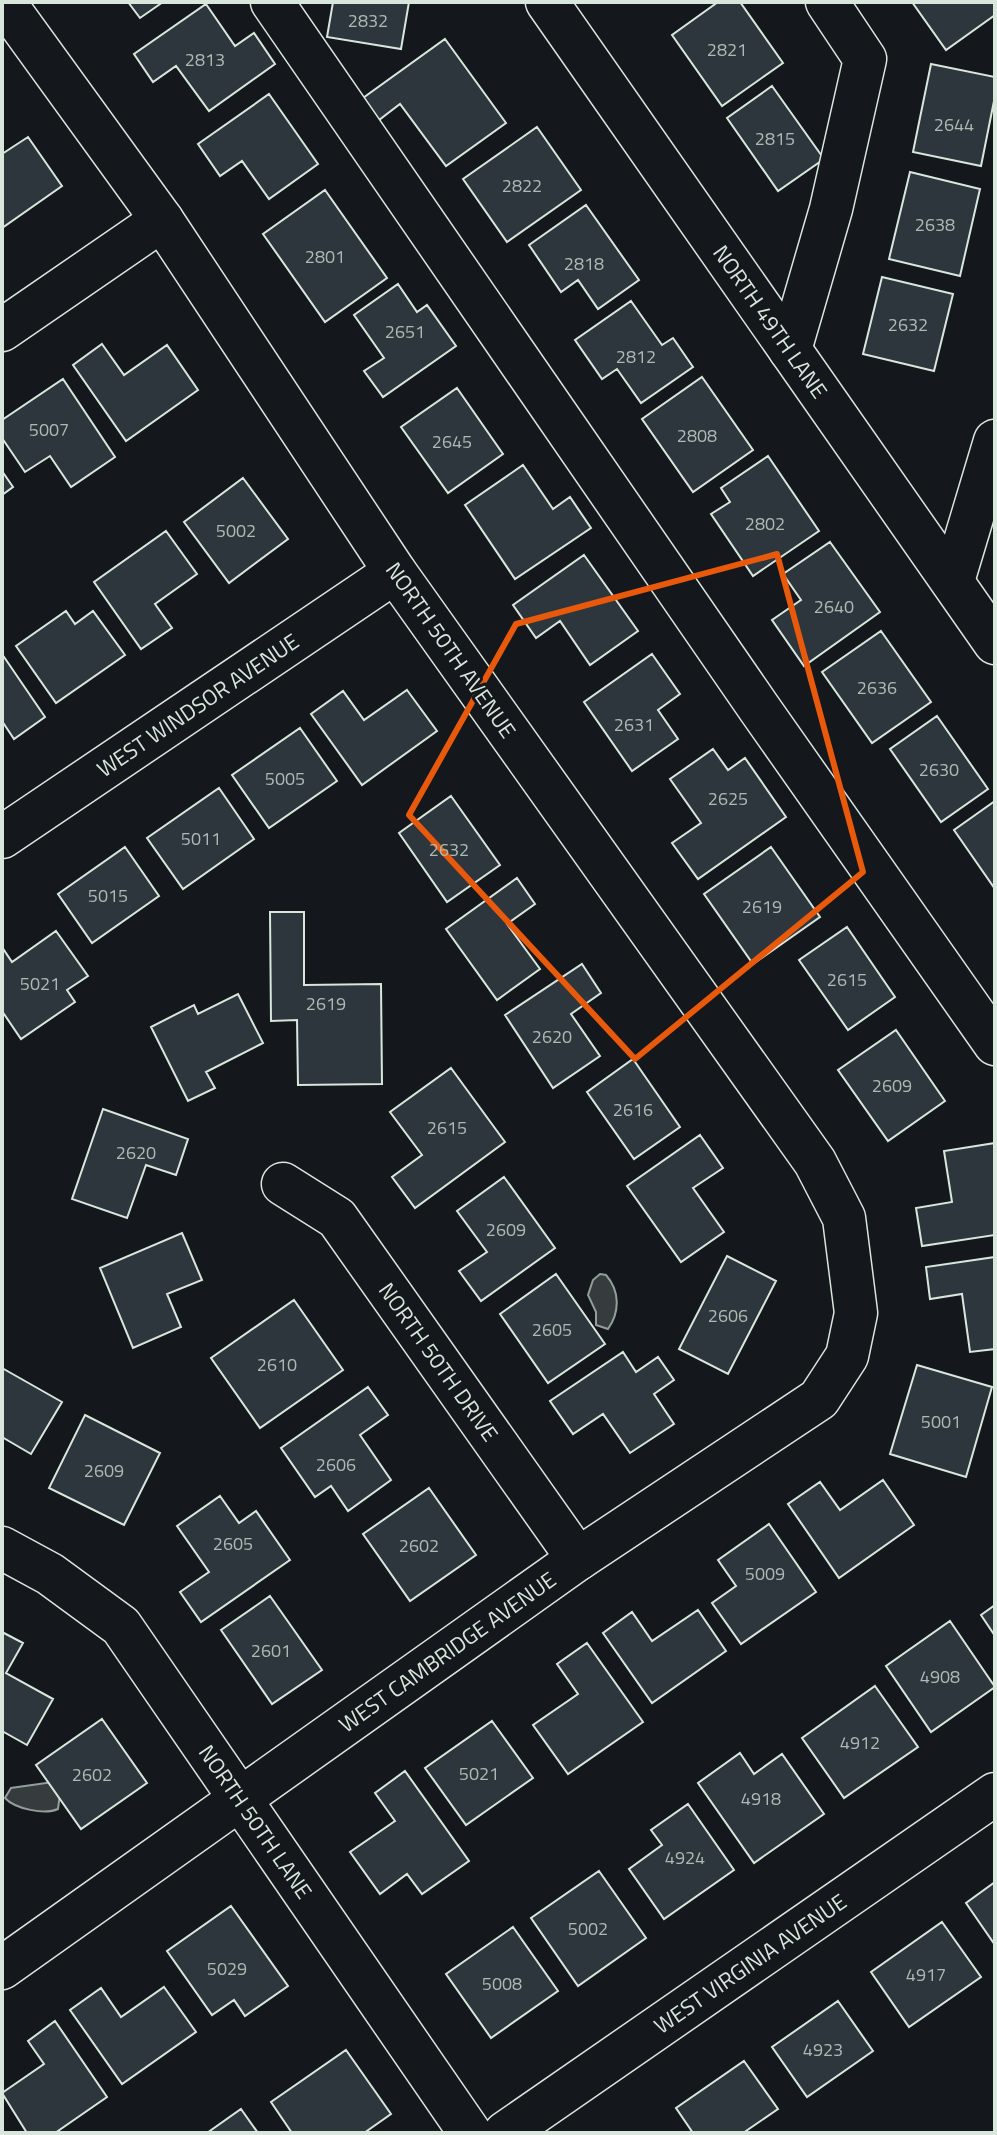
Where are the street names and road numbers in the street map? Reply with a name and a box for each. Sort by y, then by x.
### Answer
street label: NORTH 49TH LANE [705,238,836,405]
street label: NORTH 50TH AVENUE [377,555,525,745]
street label: WEST WINDSOR AVENUE [90,625,306,786]
street label: NORTH 50TH DRIVE [371,1275,507,1449]
street label: WEST CAMBRIDGE AVENUE [332,1563,563,1741]
street label: NORTH 50TH LANE [190,1737,321,1906]
street label: WEST VIRGINIA AVENUE [647,1885,853,2042]

